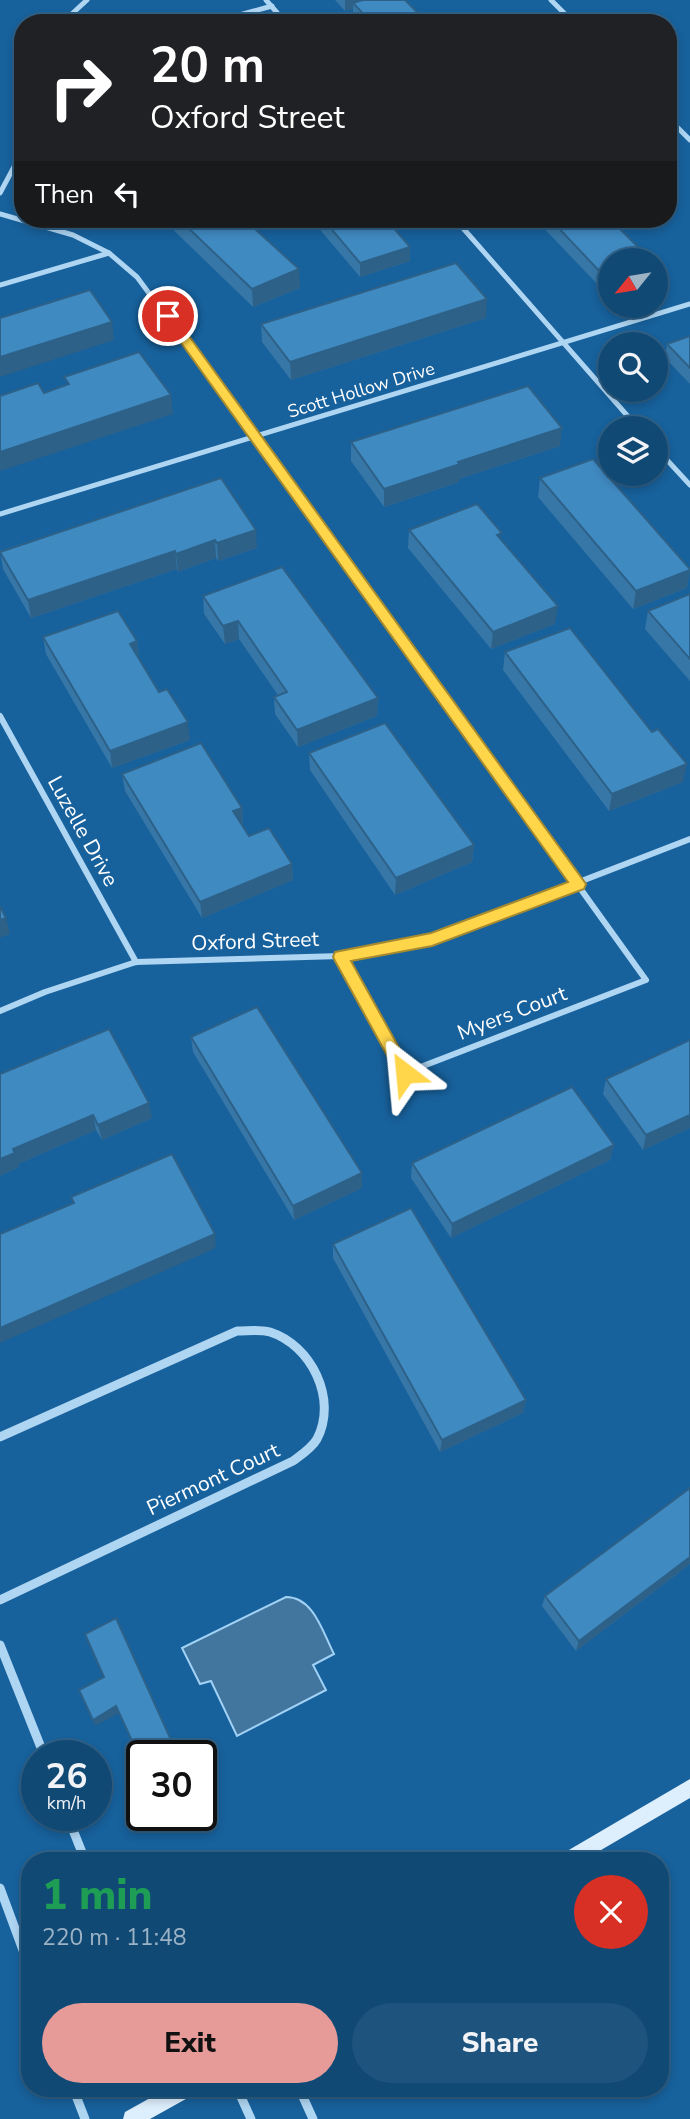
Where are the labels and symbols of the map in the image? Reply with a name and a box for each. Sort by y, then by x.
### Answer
north arrow [598,248,668,318]
pin [138,286,198,346]
street label: Scott Hollow Drive [284,356,438,424]
street label: Luzelle Drive [41,771,125,891]
street label: Oxford Street [191,925,320,957]
street label: Myers Court [453,979,571,1047]
position arrow [368,1036,442,1110]
street label: Piermont Court [142,1436,285,1522]
speed limit sign: 30 [126,1740,217,1831]

